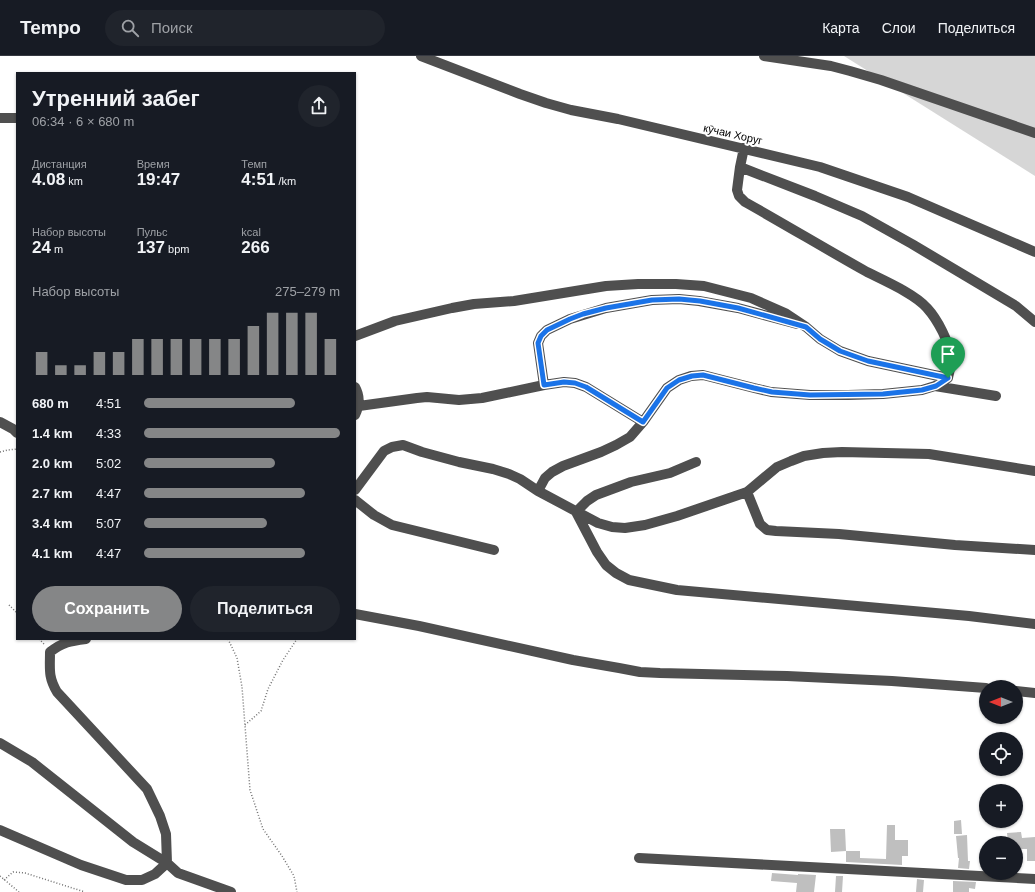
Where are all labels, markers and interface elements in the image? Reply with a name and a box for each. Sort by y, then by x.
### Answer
search box [105,10,385,46]
text: Tempo [20,17,81,38]
icon: search [119,17,141,39]
text: Поиск [151,19,192,36]
text: Карта [822,20,860,36]
text: Слои [882,20,916,36]
text: Поделиться [938,20,1015,36]
button: share [298,85,340,127]
text: Утренний забег [32,86,200,111]
text: 06:34 · 6 × 680 m [32,114,134,129]
street label: кӯчаи Хоруг [702,121,764,147]
text: Дистанция [32,158,87,170]
text: Время [137,158,170,170]
text: Темп [241,158,267,170]
text: 4.08 [32,170,65,189]
text: 19:47 [137,170,180,189]
text: 4:51 [241,170,275,189]
text: km [65,175,83,187]
text: /km [275,175,296,187]
text: Набор высоты [32,226,106,238]
text: Пульс [137,226,167,238]
text: kcal [241,226,261,238]
text: 24 [32,238,51,257]
text: 137 [137,238,165,257]
text: 266 [241,238,270,257]
text: m [51,243,63,255]
text: bpm [165,243,190,255]
text: Набор высоты [32,284,119,299]
text: 275–279 m [275,284,340,299]
pin [931,337,965,378]
icon: arrive [937,343,959,365]
text: 680 m [32,396,69,411]
text: 4:51 [96,396,121,411]
text: 1.4 km [32,426,72,441]
text: 4:33 [96,426,121,441]
text: 2.0 km [32,456,72,471]
text: 5:02 [96,456,121,471]
text: 2.7 km [32,486,72,501]
text: 4:47 [96,486,121,501]
text: 3.4 km [32,516,72,531]
text: 5:07 [96,516,121,531]
text: 4.1 km [32,546,72,561]
text: 4:47 [96,546,121,561]
button: Сохранить [32,586,182,632]
button: Поделиться [190,586,340,632]
north arrow [979,680,1023,724]
map controls [979,680,1023,880]
button: locate [979,732,1023,776]
button: + [979,784,1023,828]
button: − [979,836,1023,880]

